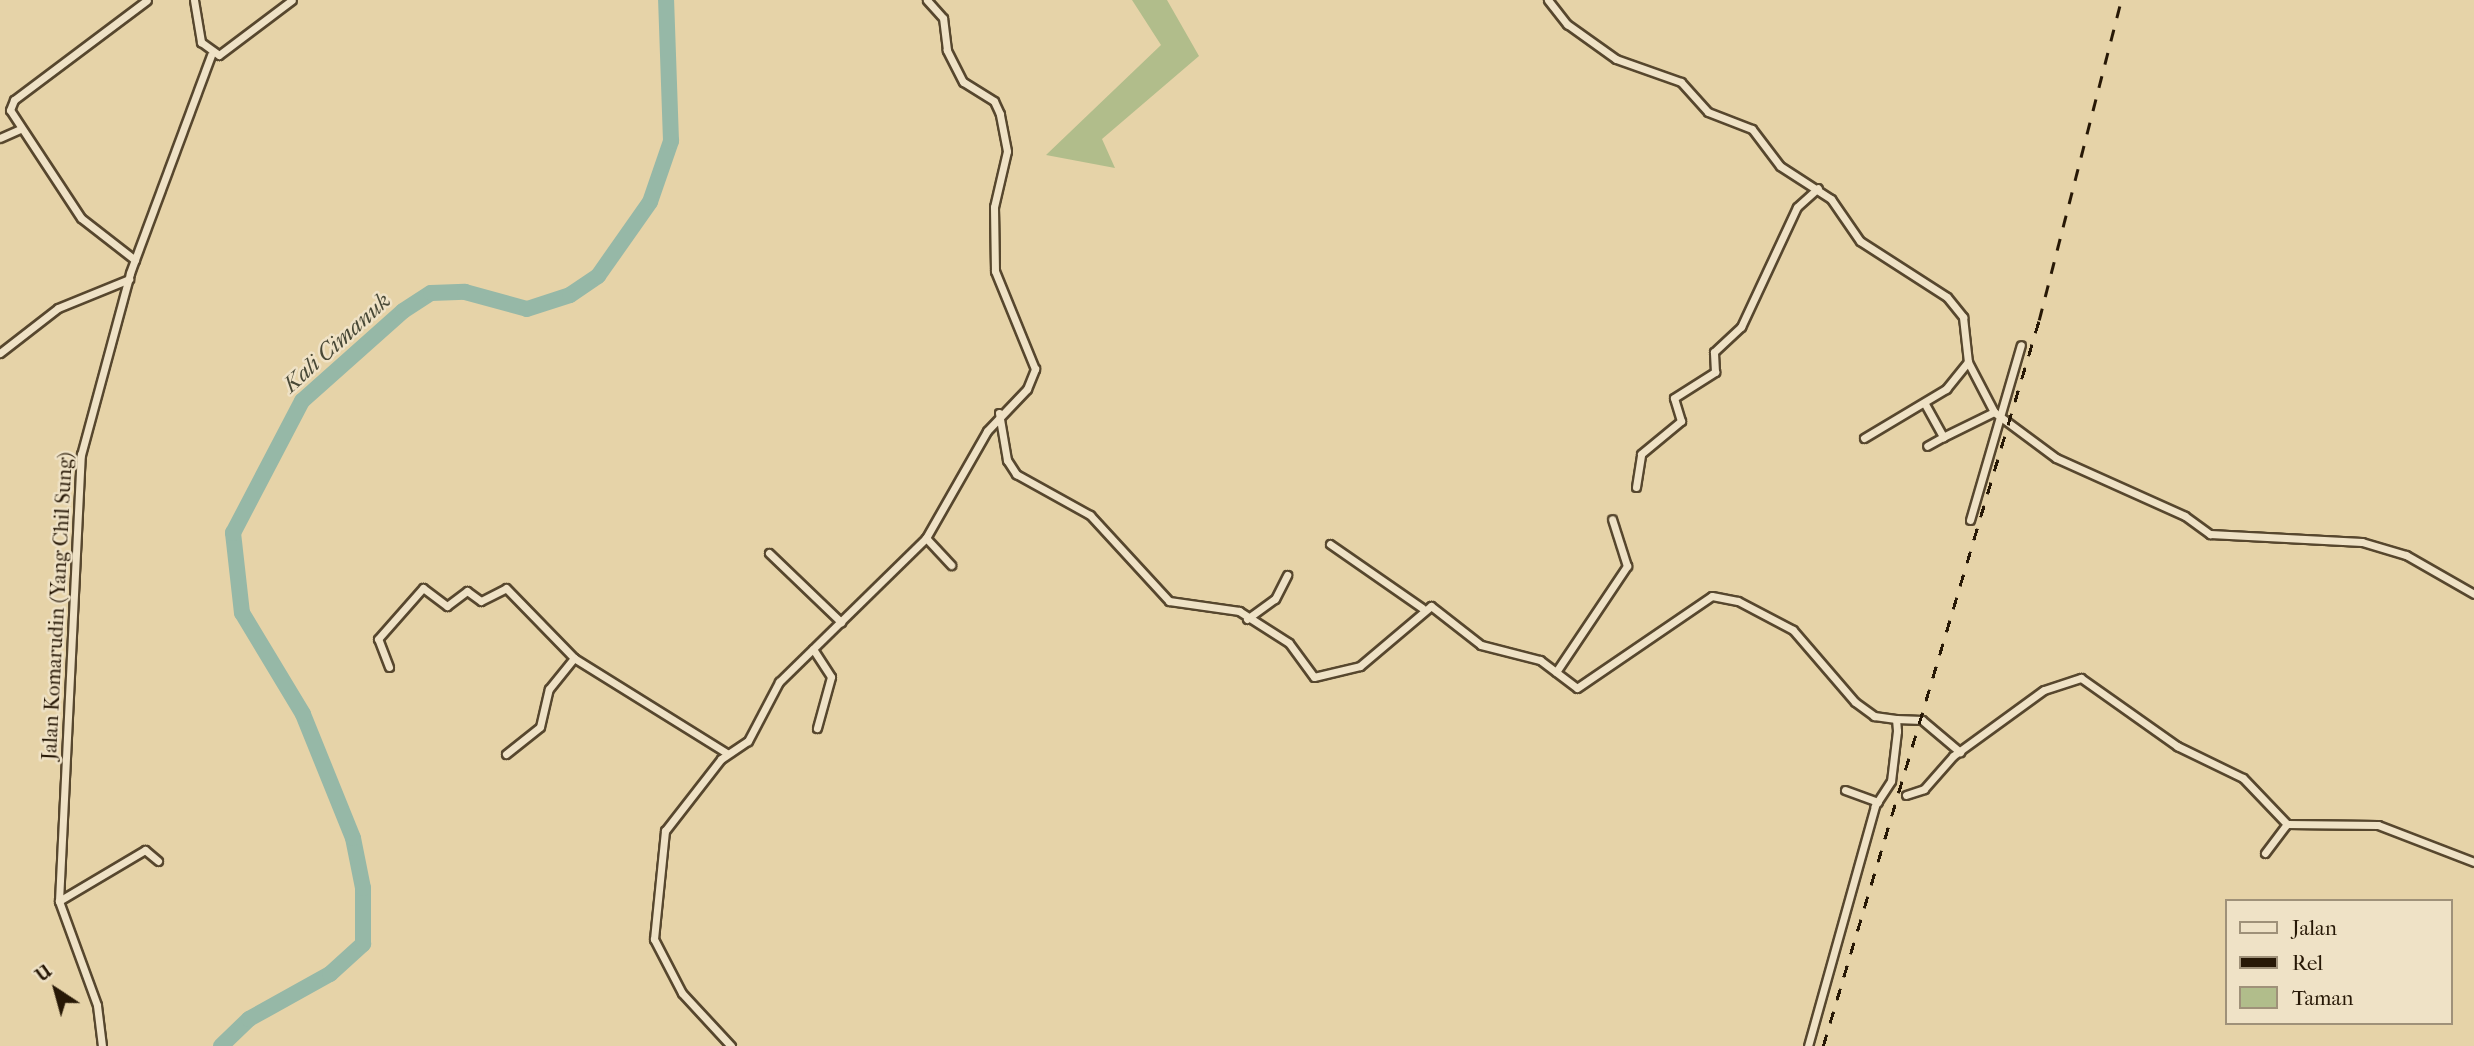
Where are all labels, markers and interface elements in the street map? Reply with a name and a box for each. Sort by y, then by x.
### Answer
water label: Kali Cimanuk [277,287,397,399]
street label: Jalan Komarudin (Yang Chil Sung) [36,451,78,761]
legend [2226,899,2453,1025]
text: Jalan [2292,916,2337,940]
text: Rel [2292,951,2323,975]
north arrow [21,955,91,1025]
text: U [31,960,56,986]
text: Taman [2292,986,2353,1010]

